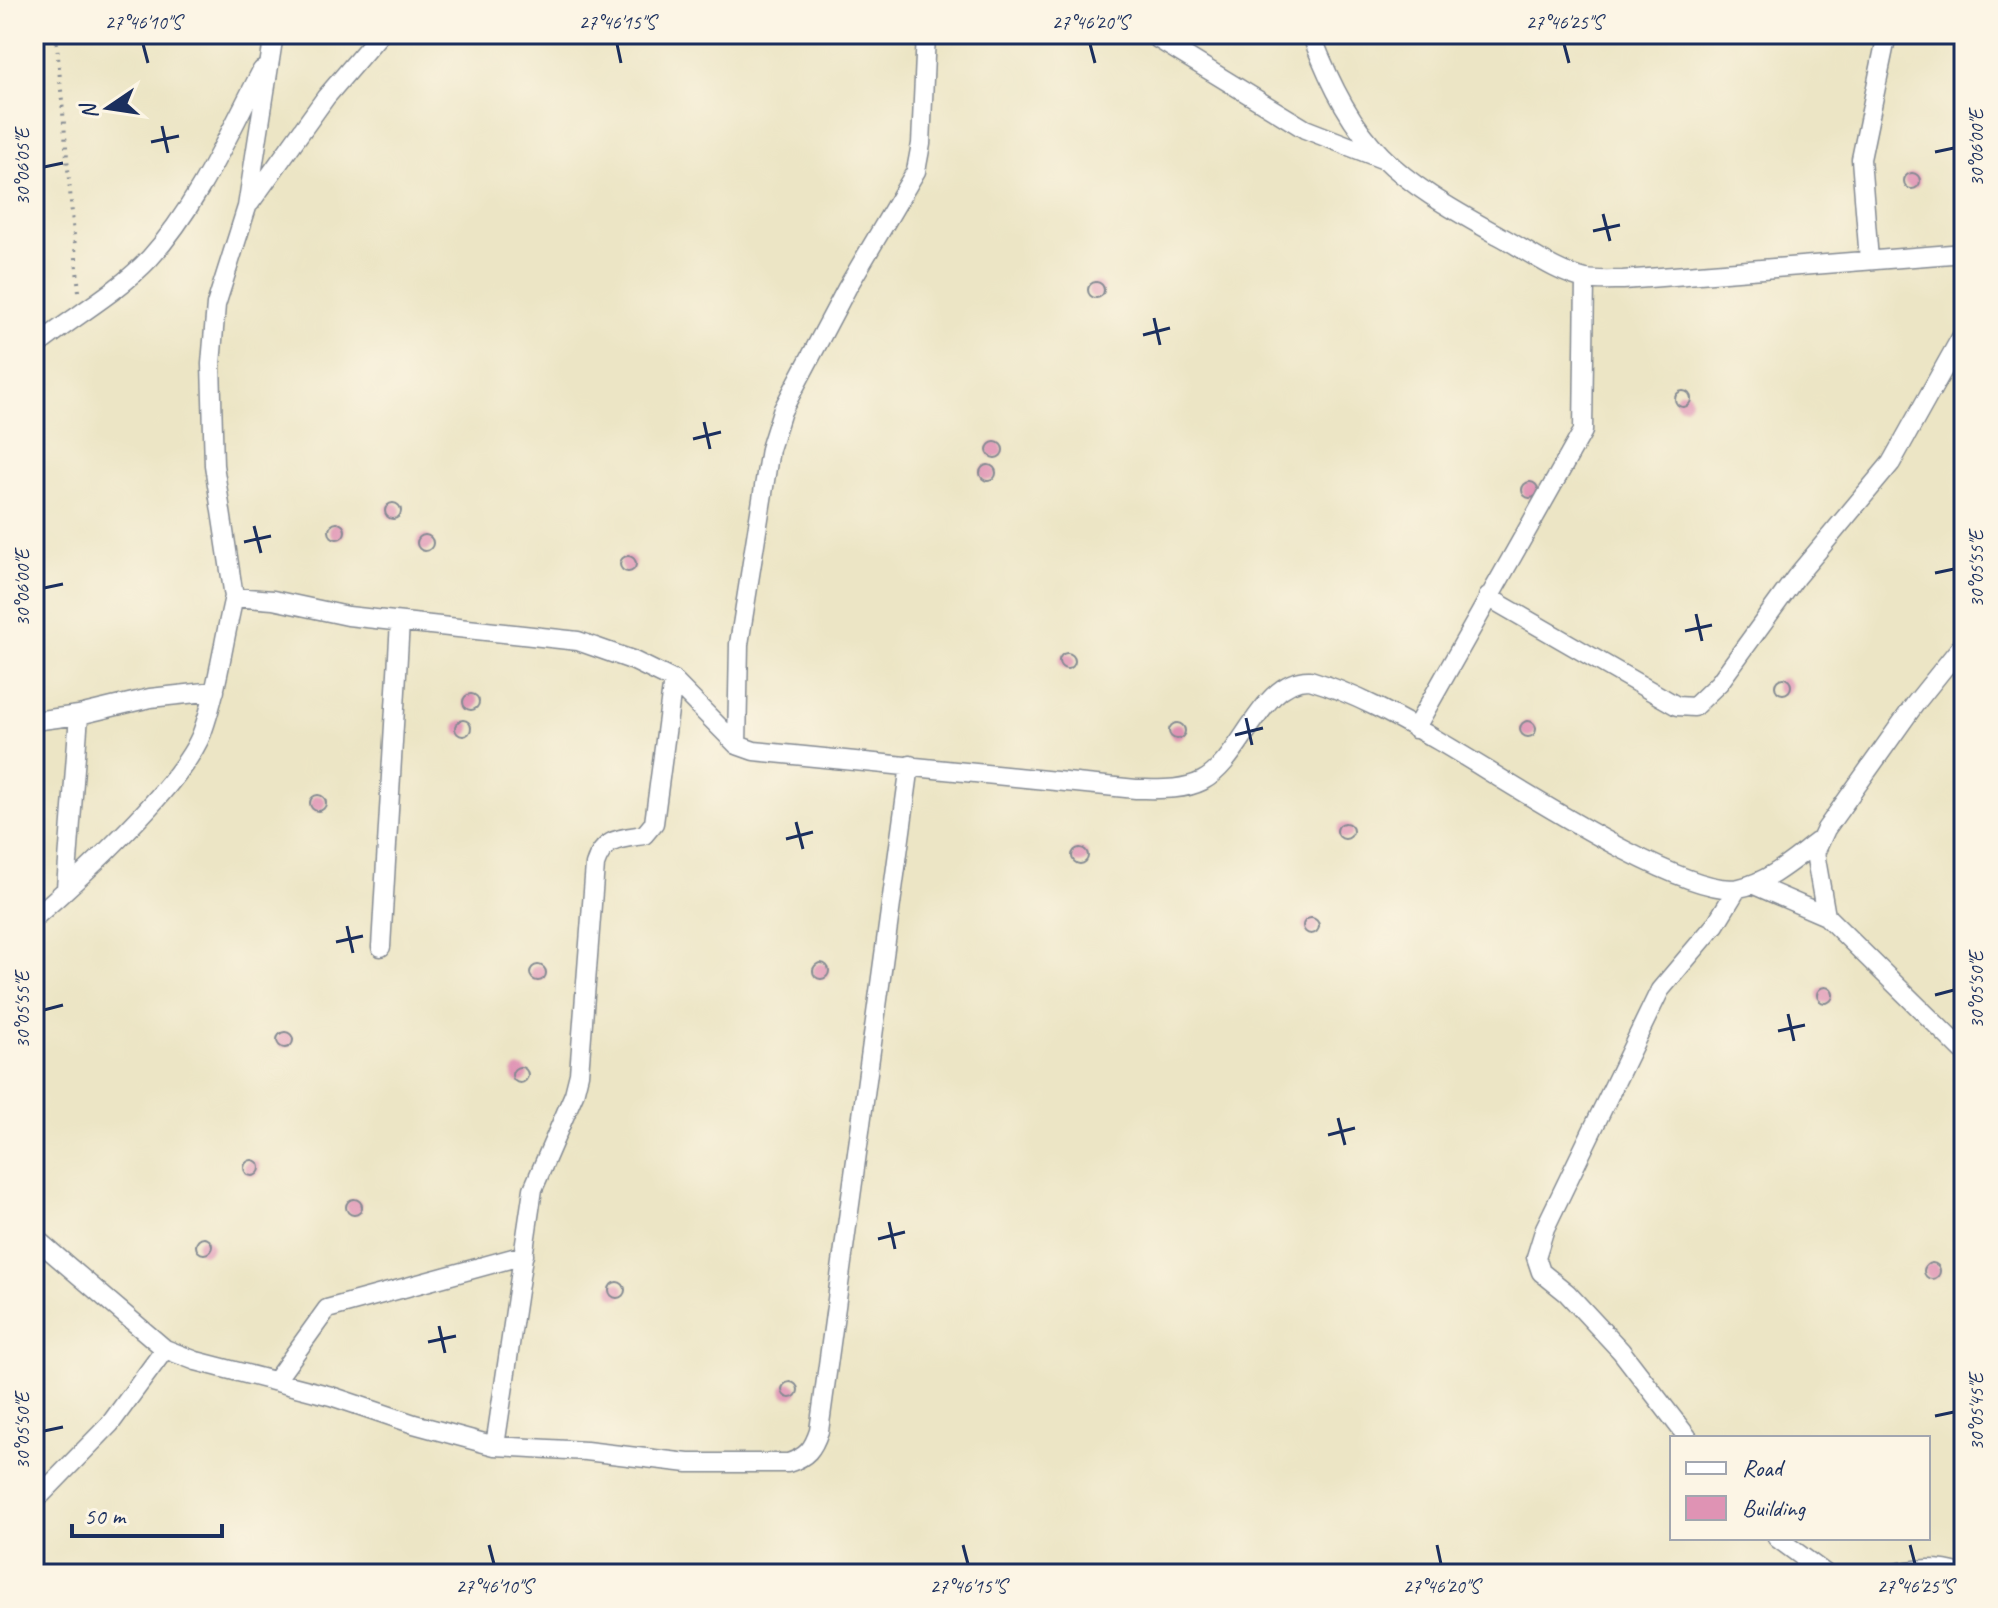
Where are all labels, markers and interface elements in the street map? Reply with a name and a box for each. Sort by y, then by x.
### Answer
text: 27°46'10"S [105,10,186,35]
text: 27°46'15"S [579,10,660,35]
text: 27°46'20"S [1052,10,1133,35]
text: 27°46'25"S [1526,10,1607,35]
north arrow [68,68,148,148]
text: N [74,99,105,122]
text: 30°06'00"E [1964,107,1989,187]
text: 30°06'05"E [10,126,35,206]
text: 30°05'55"E [1964,528,1989,608]
text: 30°06'00"E [10,547,35,627]
text: 30°05'50"E [1964,949,1989,1029]
text: 30°05'55"E [10,969,35,1049]
text: 30°05'45"E [1964,1371,1989,1451]
text: 30°05'50"E [10,1390,35,1470]
legend [1670,1436,1930,1540]
text: Road [1742,1453,1786,1483]
scale bar [72,1488,222,1538]
text: Building [1742,1493,1807,1523]
text: 50 m [84,1501,127,1531]
text: 27°46'10"S [456,1574,537,1599]
text: 27°46'15"S [930,1574,1011,1599]
text: 27°46'20"S [1403,1574,1484,1599]
text: 27°46'25"S [1877,1574,1958,1599]

